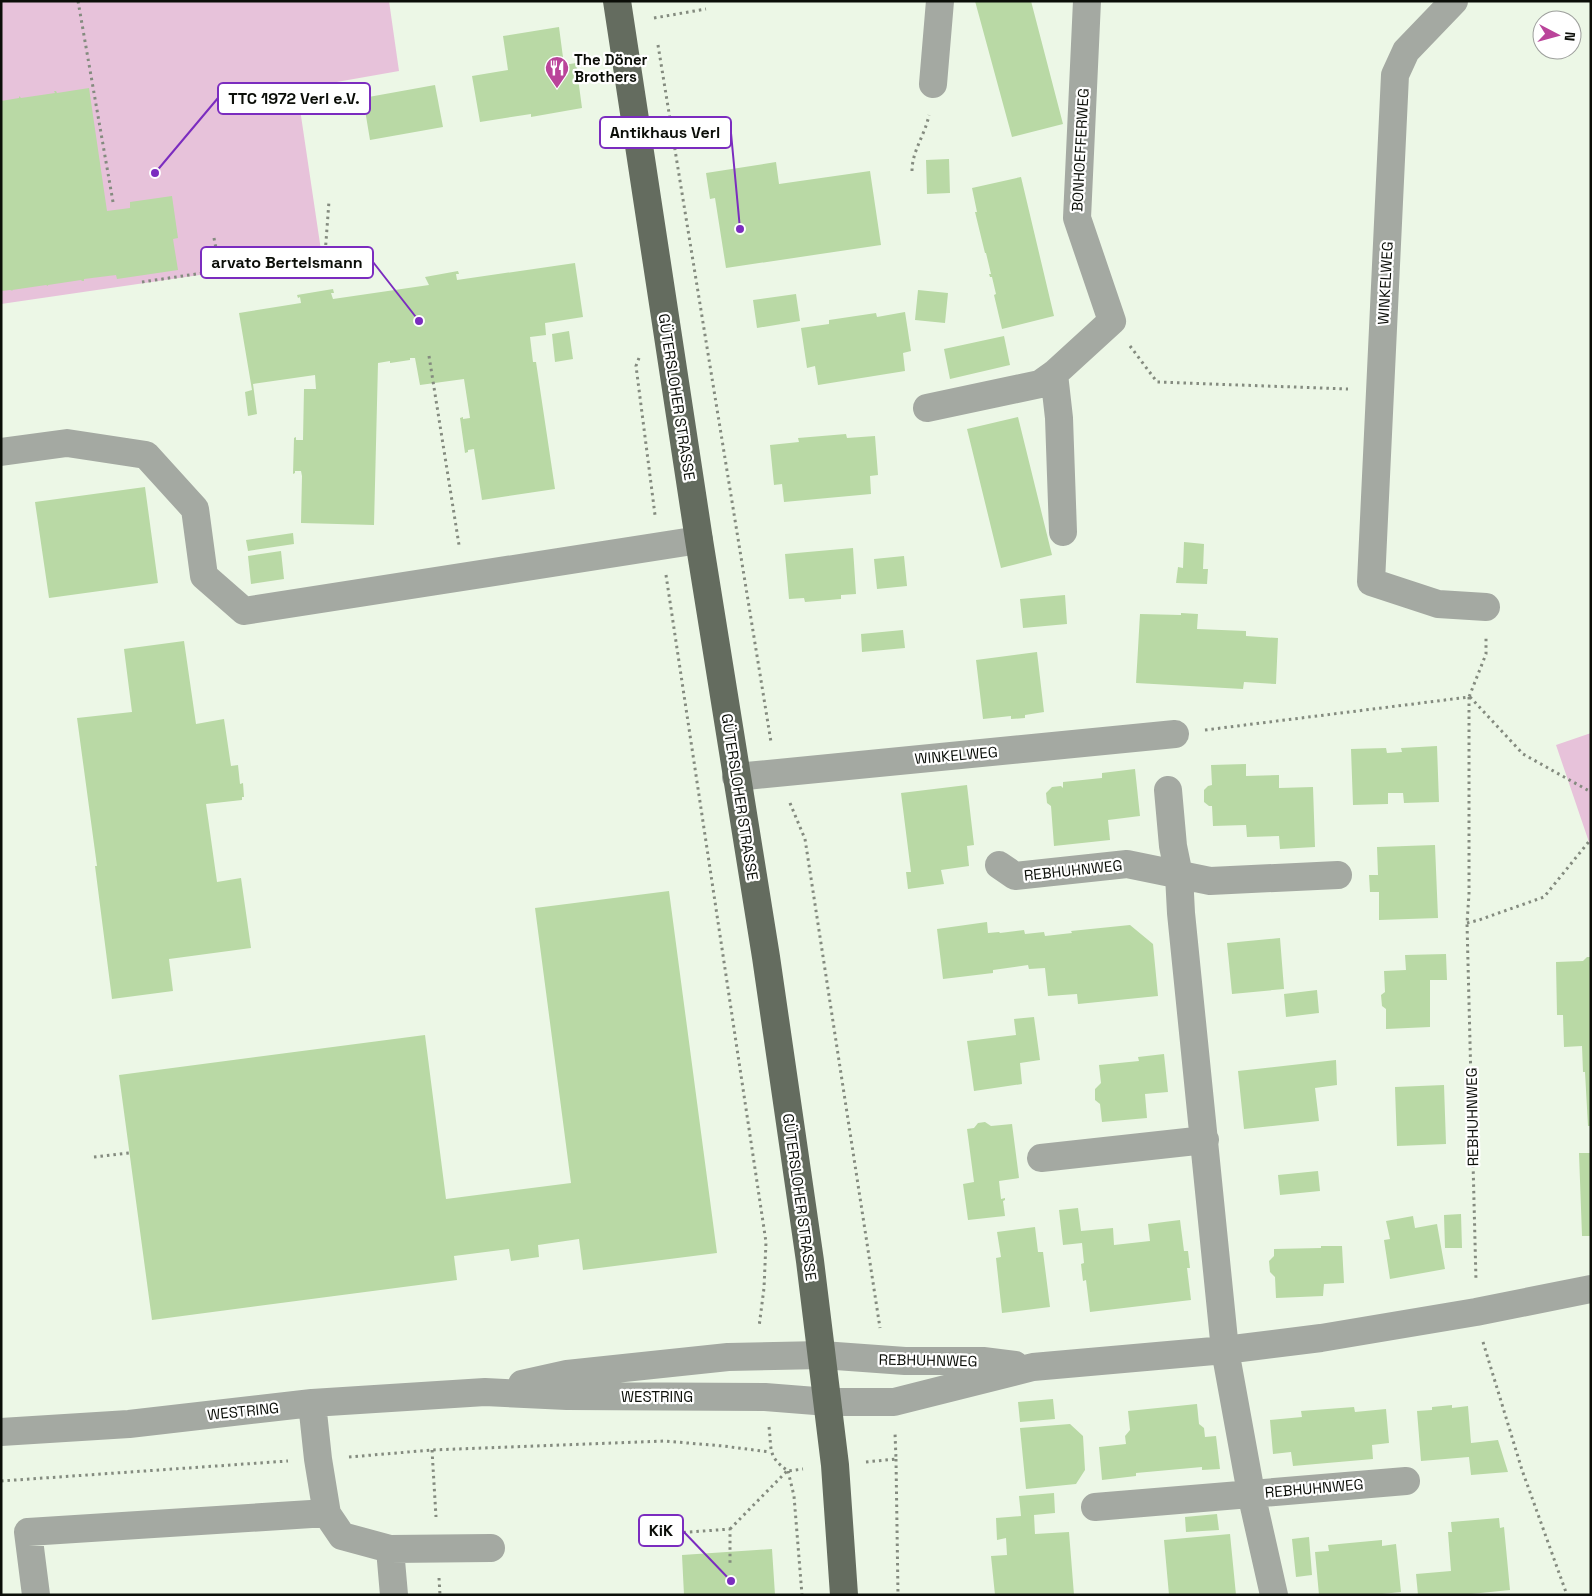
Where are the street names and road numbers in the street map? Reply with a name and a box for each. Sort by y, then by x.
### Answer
street label: BONHOEFFERWEG [1067,88,1093,212]
street label: WINKELWEG [1373,241,1397,325]
street label: GÜTERSLOHER STRASSE [654,312,700,482]
street label: GÜTERSLOHER STRASSE [717,712,763,882]
street label: WINKELWEG [914,742,998,768]
street label: REBHUHNWEG [1023,855,1123,885]
street label: REBHUHNWEG [1462,1067,1482,1167]
street label: GÜTERSLOHER STRASSE [779,1112,821,1282]
street label: REBHUHNWEG [878,1350,978,1370]
street label: WESTRING [621,1387,693,1406]
street label: WESTRING [206,1398,280,1424]
street label: REBHUHNWEG [1264,1474,1364,1502]

